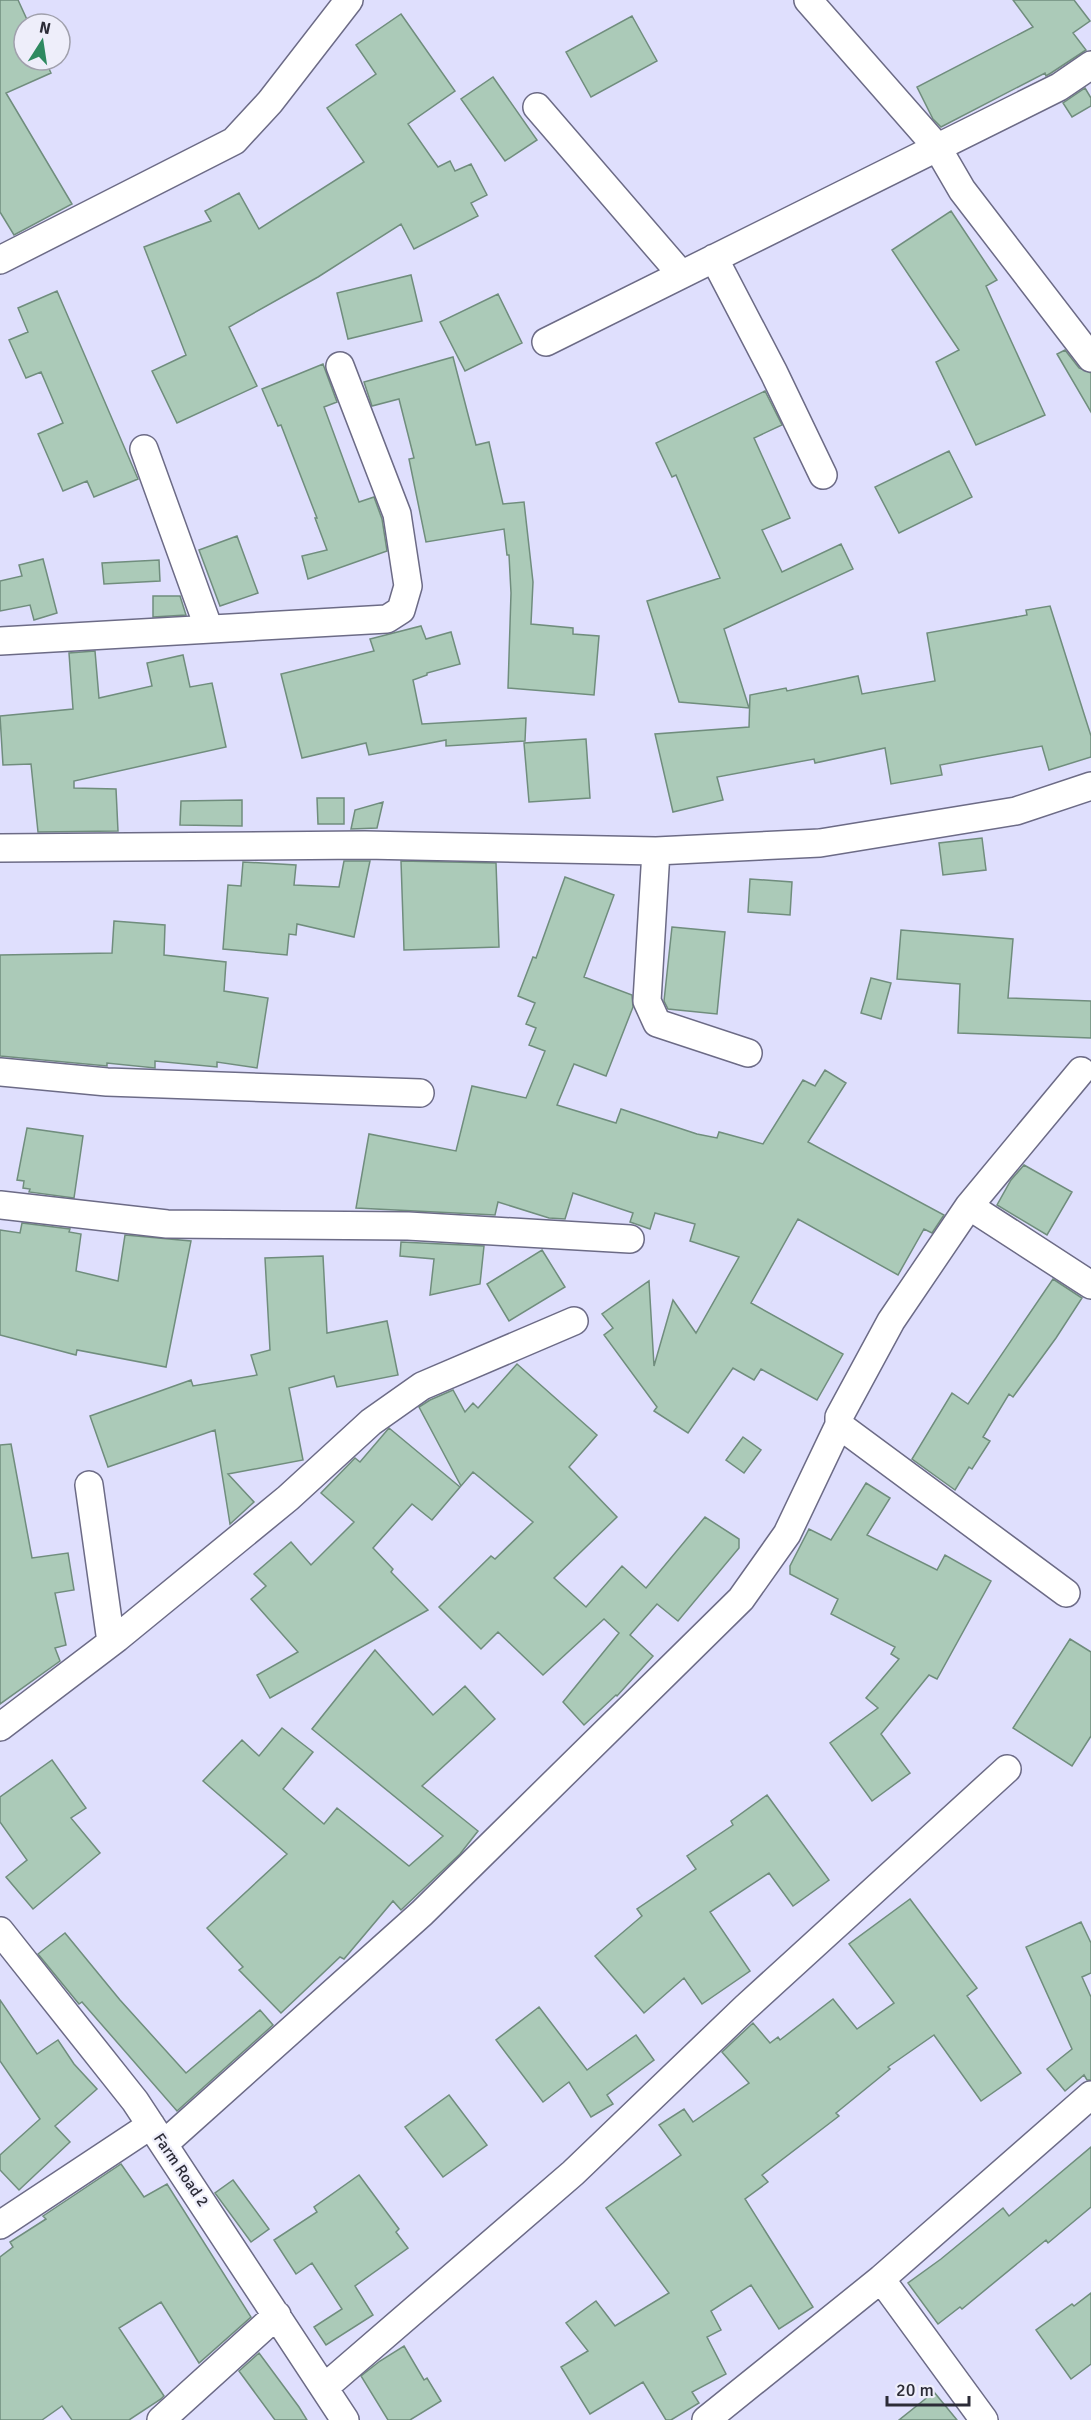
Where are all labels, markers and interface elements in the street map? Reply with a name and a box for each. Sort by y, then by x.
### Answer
north arrow [12,12,72,72]
text: N [37,17,52,39]
street label: Farm Road 2 [149,2129,213,2211]
scale bar [887,2369,970,2407]
text: 20 m [896,2379,934,2401]

